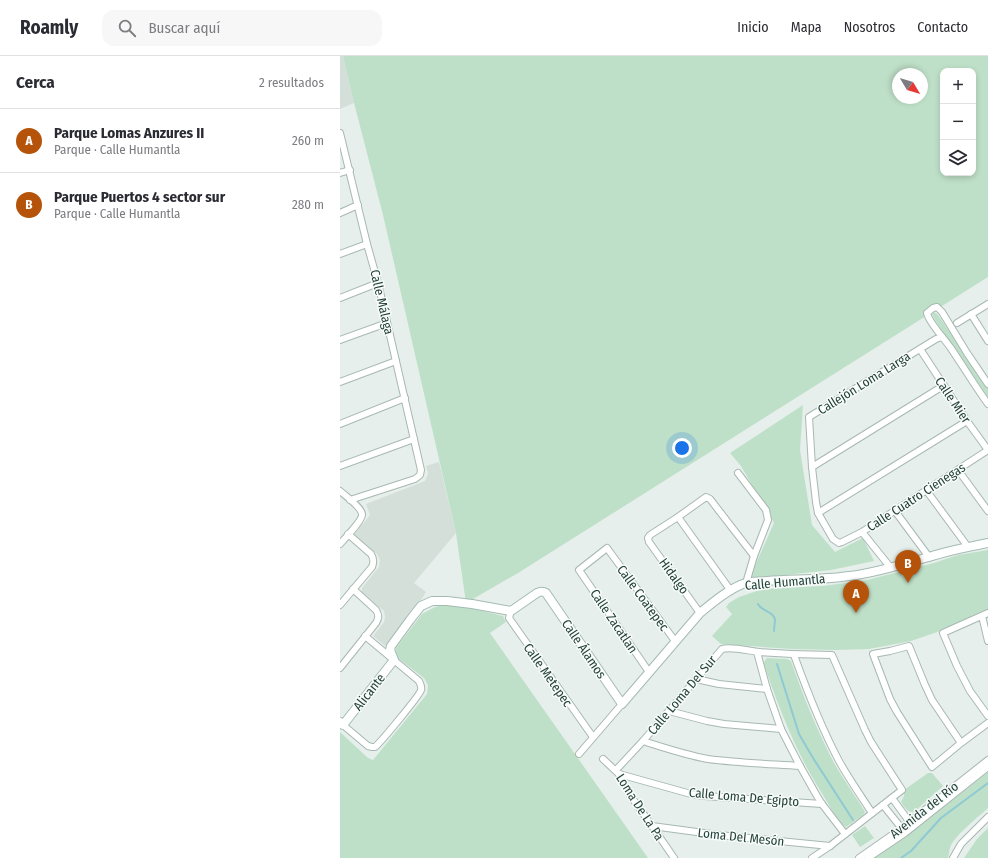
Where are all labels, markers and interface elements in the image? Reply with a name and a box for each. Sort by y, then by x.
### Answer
search box [102,10,382,46]
text: Roamly [20,16,78,39]
icon: search [116,17,138,39]
text: Buscar aquí [148,19,220,37]
text: Inicio [737,19,769,36]
text: Mapa [791,19,822,36]
text: Nosotros [844,19,895,36]
text: Contacto [917,19,968,36]
north arrow [892,68,928,104]
map controls [940,68,976,176]
button: + [940,68,976,104]
text: Cerca [16,72,55,93]
text: 2 resultados [259,75,324,90]
button: − [940,104,976,140]
text: Parque Lomas Anzures II [54,124,204,142]
text: A [25,133,33,148]
text: 260 m [292,133,324,148]
button: layers [940,140,976,176]
text: Parque · Calle Humantla [54,142,180,157]
text: Parque Puertos 4 sector sur [54,188,225,206]
text: B [25,197,33,212]
text: 280 m [292,197,324,212]
text: Parque · Calle Humantla [54,206,180,221]
street label: Calle Málaga [367,268,397,336]
street label: Callejón Loma Larga [815,348,913,418]
street label: Calle Mier [932,374,974,426]
your location [672,438,692,458]
street label: Calle Cuatro Cienegas [864,459,968,534]
pin: B [895,550,921,583]
street label: Hidalgo [656,555,692,597]
street label: Calle Coatepec [614,562,672,634]
street label: Calle Humantla [744,571,826,593]
pin: A [843,580,869,613]
street label: Calle Zacatlan [587,586,641,656]
street label: Calle Álamos [559,617,609,682]
street label: Calle Metepec [521,640,576,710]
street label: Calle Loma Del Sur [644,652,720,738]
street label: Alicante [350,671,388,713]
street label: Loma De La Pa [613,771,667,843]
street label: Avenida del Río [887,779,961,841]
street label: Calle Loma De Egipto [688,785,800,809]
street label: Loma Del Mesón [697,825,785,849]

